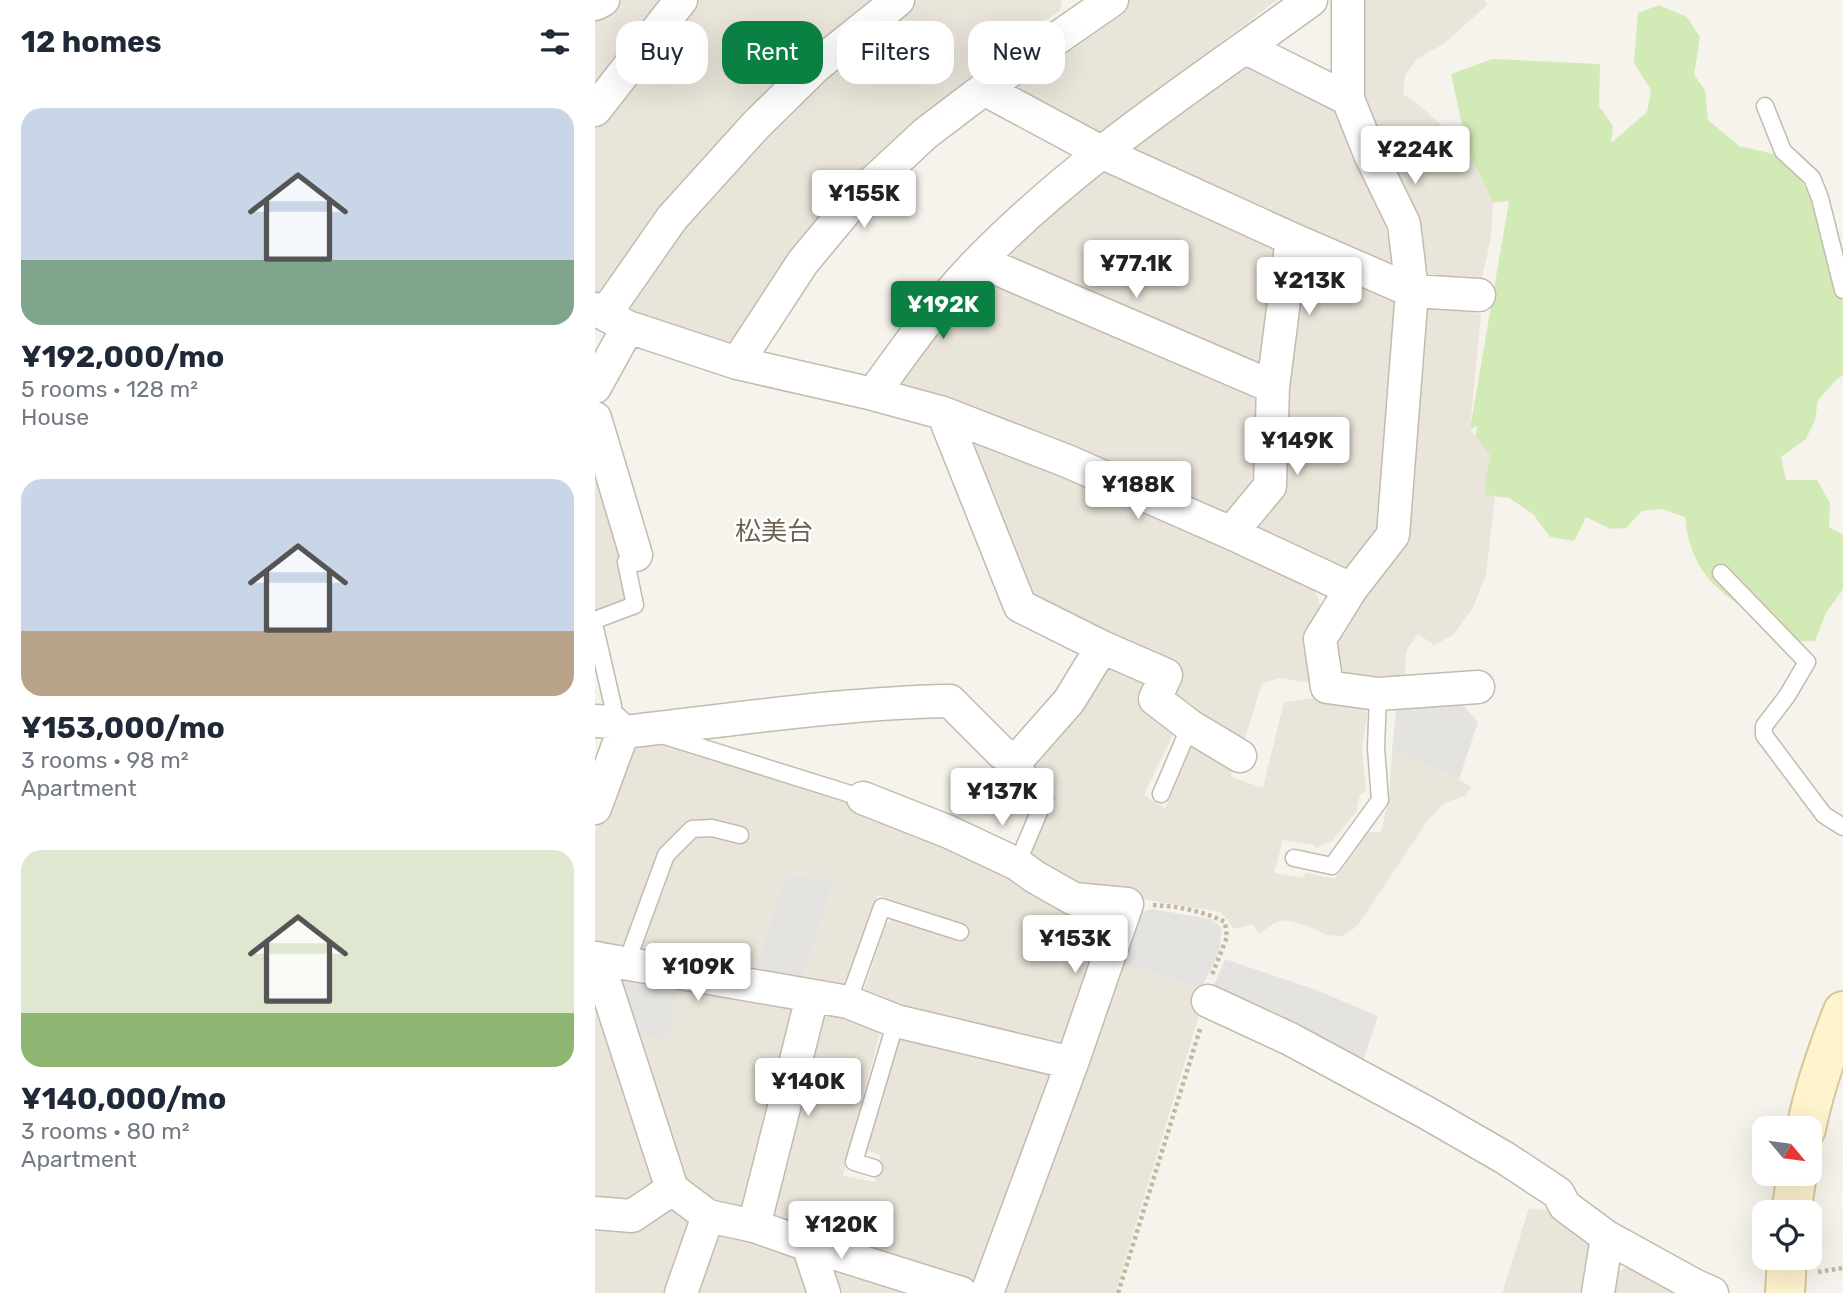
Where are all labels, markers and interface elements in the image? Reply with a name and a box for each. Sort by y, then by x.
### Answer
chip: Buy [616,21,708,84]
chip: Rent [722,21,823,84]
chip: Filters [837,21,954,84]
chip: New [968,21,1065,84]
icon: filters [536,23,574,61]
text: 12 homes [21,24,162,60]
pin: ¥224K [1366,127,1464,186]
text: ¥224K [1377,135,1453,163]
icon: home [235,154,361,280]
pin: ¥155K [815,170,913,230]
text: ¥155K [828,179,900,207]
pin: ¥77.1K [1079,240,1193,300]
text: ¥77.1K [1100,249,1172,277]
pin: ¥213K [1260,258,1358,317]
text: ¥213K [1273,266,1345,294]
pin: ¥192K [894,282,992,341]
text: ¥192K [907,290,979,318]
text: ¥192,000/mo [21,339,224,375]
text: 5 rooms · 128 m² [21,375,198,403]
text: House [21,403,89,431]
pin: ¥149K [1248,418,1346,477]
text: ¥149K [1261,426,1333,454]
pin: ¥188K [1089,462,1187,521]
text: ¥188K [1101,470,1175,498]
district label: 松美台 [735,516,813,547]
icon: home [235,525,361,651]
text: ¥153,000/mo [21,710,225,746]
text: 3 rooms · 98 m² [21,746,189,774]
pin: ¥137K [953,768,1051,828]
text: Apartment [21,774,137,802]
text: ¥137K [967,777,1037,805]
icon: home [235,896,361,1022]
pin: ¥153K [1026,916,1124,975]
text: ¥153K [1039,924,1111,952]
pin: ¥109K [649,944,747,1003]
text: ¥109K [662,952,734,980]
pin: ¥140K [759,1058,857,1118]
text: ¥140K [771,1067,845,1095]
text: ¥140,000/mo [21,1081,226,1117]
north arrow [1752,1116,1822,1186]
map controls [1752,1116,1822,1270]
text: 3 rooms · 80 m² [21,1117,190,1145]
text: Apartment [21,1145,137,1173]
button: locate [1752,1200,1822,1270]
pin: ¥120K [792,1202,890,1261]
text: ¥120K [804,1210,878,1238]

